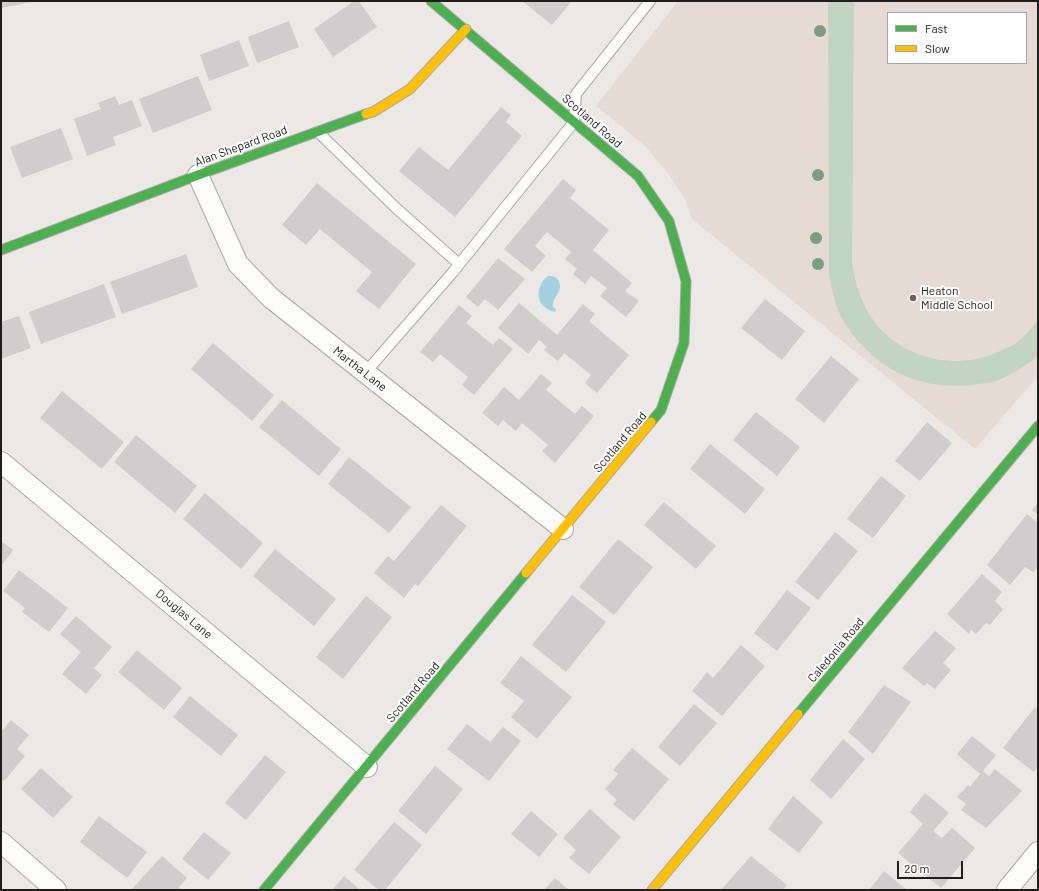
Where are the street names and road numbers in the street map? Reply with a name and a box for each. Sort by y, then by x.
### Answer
street label: Scotland Road [559,91,625,151]
street label: Alan Shepard Road [193,123,289,169]
street label: Martha Lane [330,344,390,394]
street label: Scotland Road [590,409,650,475]
street label: Douglas Lane [153,586,215,642]
street label: Caledonia Road [805,615,867,685]
street label: Scotland Road [383,659,443,725]

